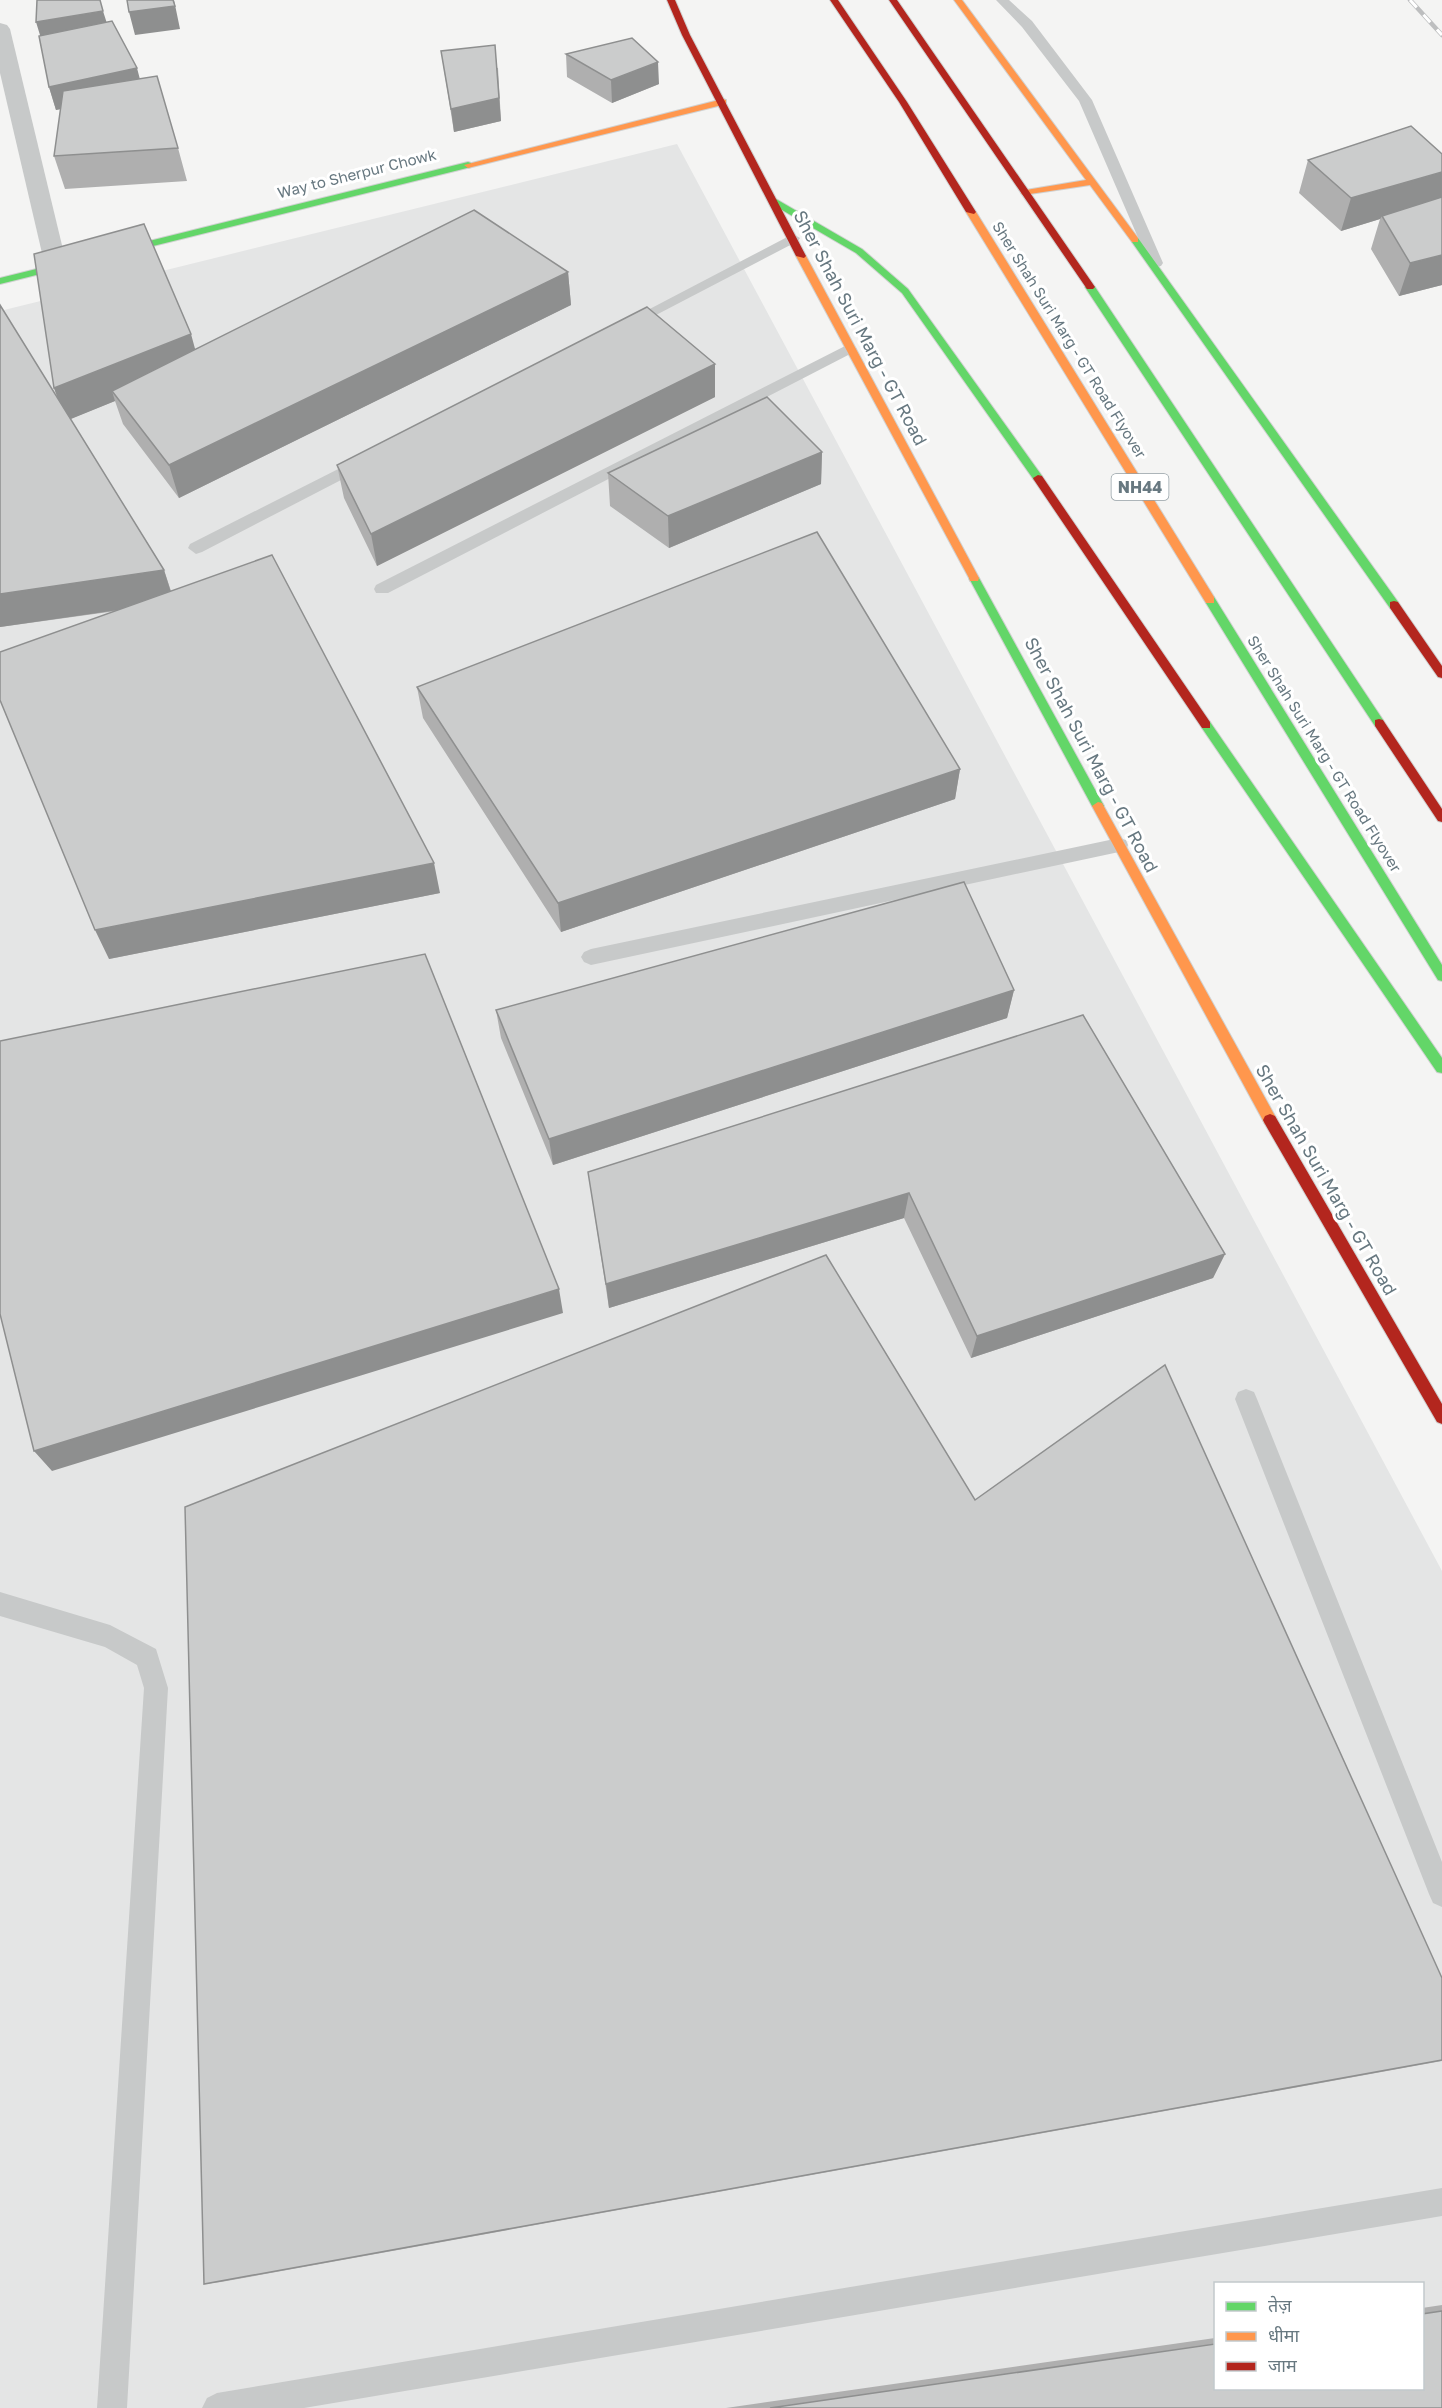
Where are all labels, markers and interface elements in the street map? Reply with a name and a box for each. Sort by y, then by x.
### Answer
street label: Way to Sherpur Chowk [275,144,439,201]
street label: Sher Shah Suri Marg - GT Road [789,206,932,449]
street label: Sher Shah Suri Marg - GT Road Flyover [989,218,1151,461]
road number: NH44 [1112,474,1168,500]
street label: Sher Shah Suri Marg - GT Road Flyover [1244,632,1406,875]
street label: Sher Shah Suri Marg - GT Road [1020,633,1163,876]
street label: Sher Shah Suri Marg - GT Road [1252,1060,1402,1299]
legend [1214,2282,1424,2390]
text: तेज़ [1268,2294,1292,2316]
text: धीमा [1268,2324,1299,2346]
text: जाम [1268,2354,1298,2376]

